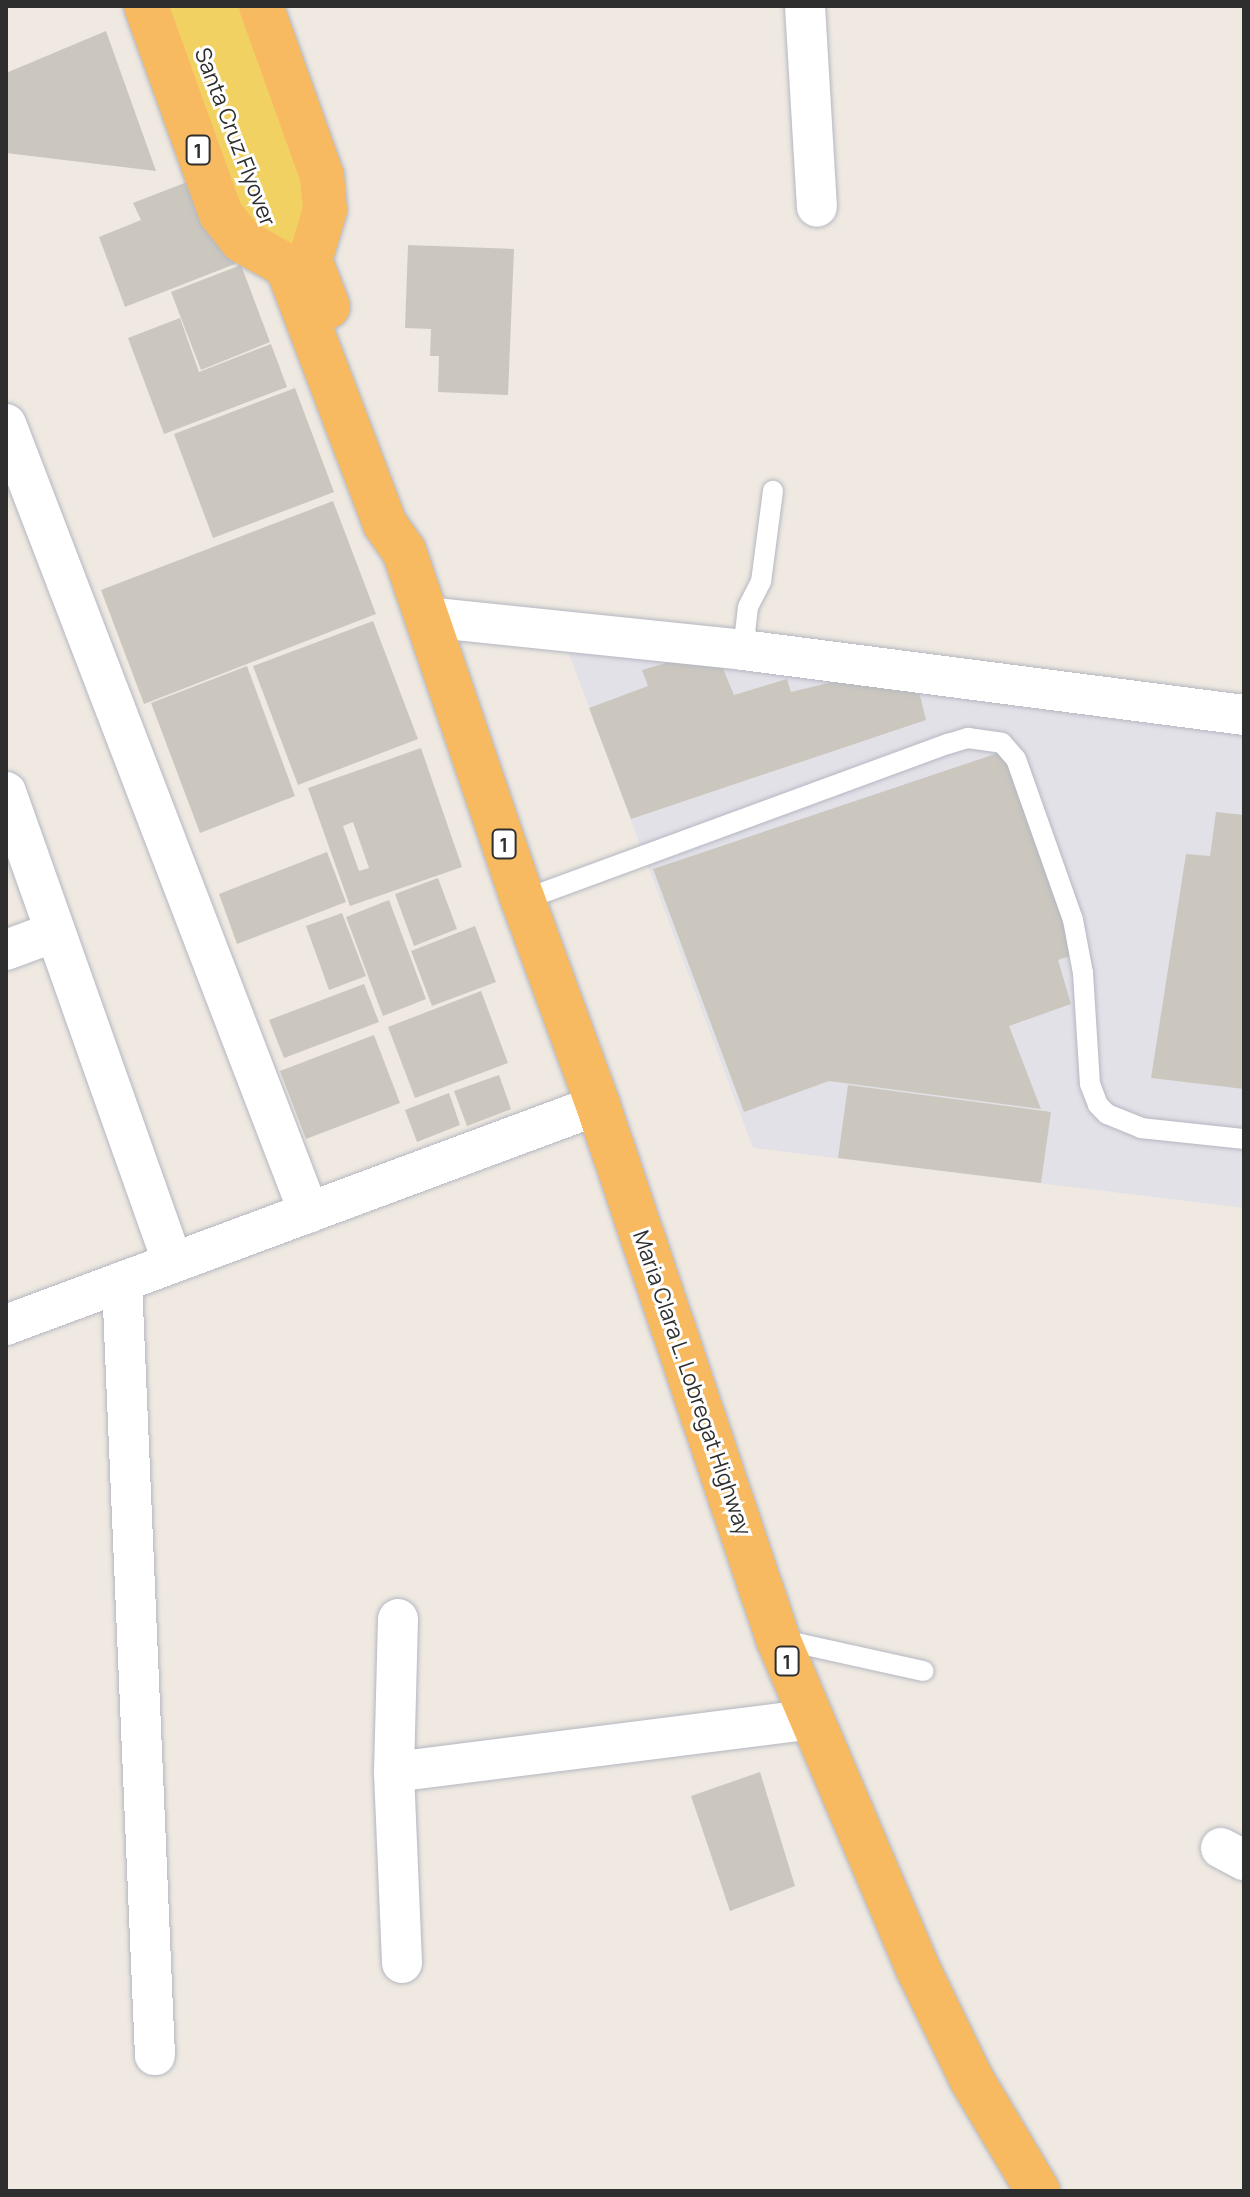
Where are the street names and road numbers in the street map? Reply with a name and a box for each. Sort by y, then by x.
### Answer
street label: Santa Cruz Flyover [189,44,281,230]
road number: 1 [184,134,212,166]
road number: 1 [490,828,518,860]
street label: Maria Clara L. Lobregat Highway [627,1227,757,1539]
road number: 1 [773,1645,801,1677]

